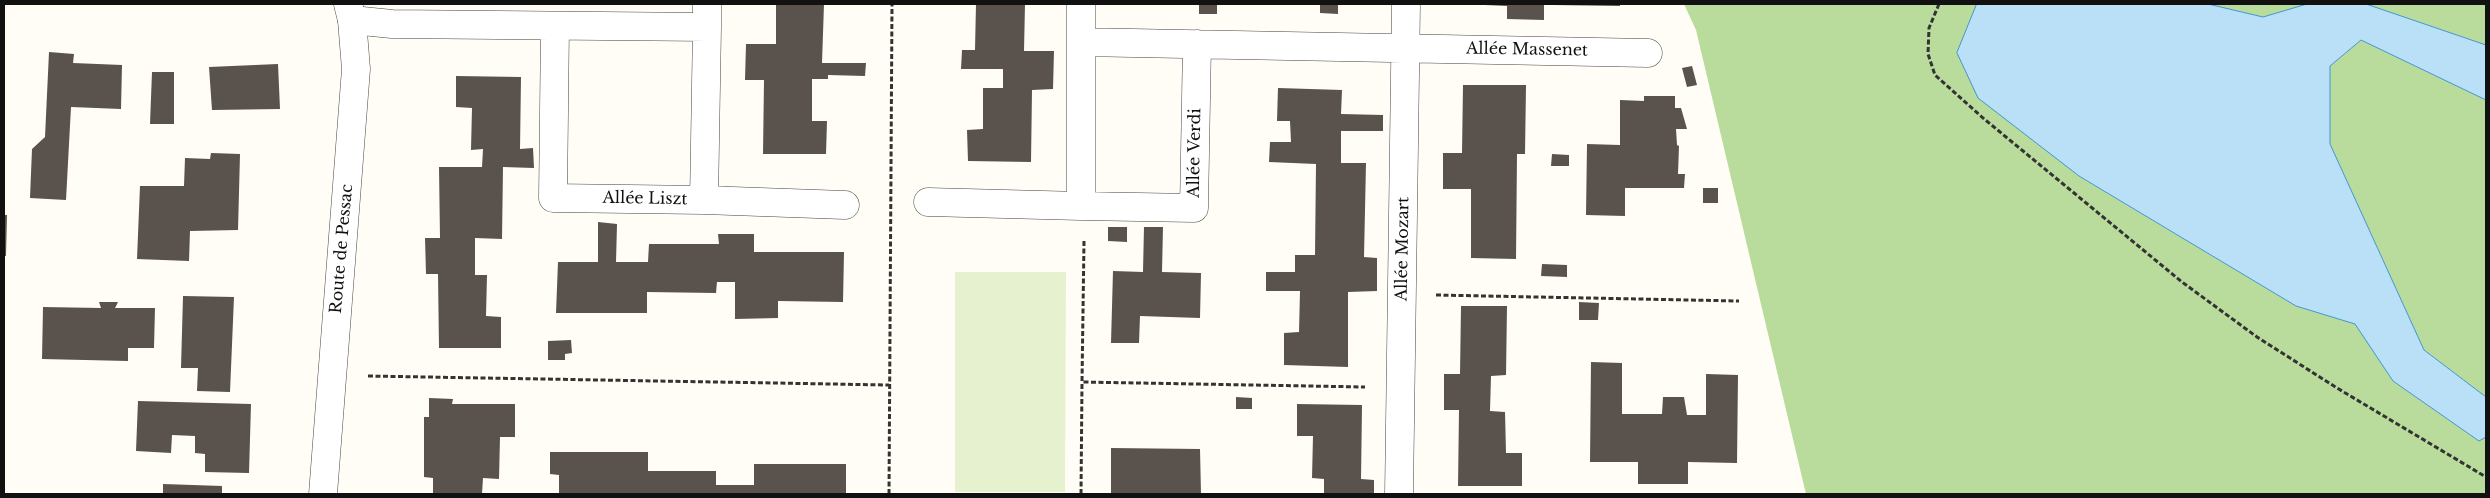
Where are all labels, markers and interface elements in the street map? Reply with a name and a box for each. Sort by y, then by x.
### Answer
street label: Allée Massenet [1466,39,1588,61]
street label: Allée Verdi [1185,108,1205,198]
street label: Route de Pessac [327,184,357,314]
street label: Allée Liszt [602,189,688,209]
street label: Allée Mozart [1392,197,1414,301]

